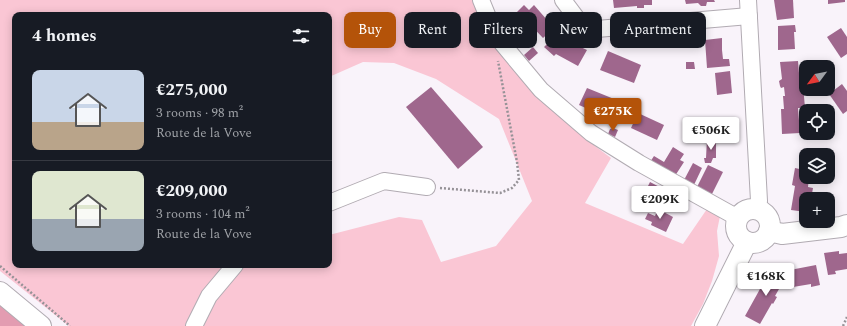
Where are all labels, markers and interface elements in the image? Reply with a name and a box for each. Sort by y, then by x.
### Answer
chip: Buy [344,12,396,48]
chip: Rent [404,12,461,48]
chip: Filters [469,12,537,48]
chip: New [545,12,602,48]
chip: Apartment [610,12,706,48]
text: 4 homes [32,23,97,49]
icon: filters [290,25,312,47]
north arrow [799,60,835,96]
map controls [799,60,835,228]
text: €275,000 [156,77,227,103]
icon: home [64,86,112,134]
pin: €275K [585,98,641,132]
text: €275K [593,101,633,121]
text: 3 rooms · 98 m² [156,103,243,123]
button: locate [799,104,835,140]
pin: €506K [683,117,739,151]
text: €506K [691,120,731,140]
text: Route de la Vove [156,123,252,143]
button: layers [799,148,835,184]
text: €209,000 [156,178,227,204]
pin: €209K [632,186,688,220]
icon: home [64,187,112,235]
text: €209K [640,189,680,209]
button: + [799,192,835,228]
text: 3 rooms · 104 m² [156,204,250,224]
text: Route de la Vove [156,224,252,244]
pin: €168K [738,263,794,297]
text: €168K [746,266,786,286]

